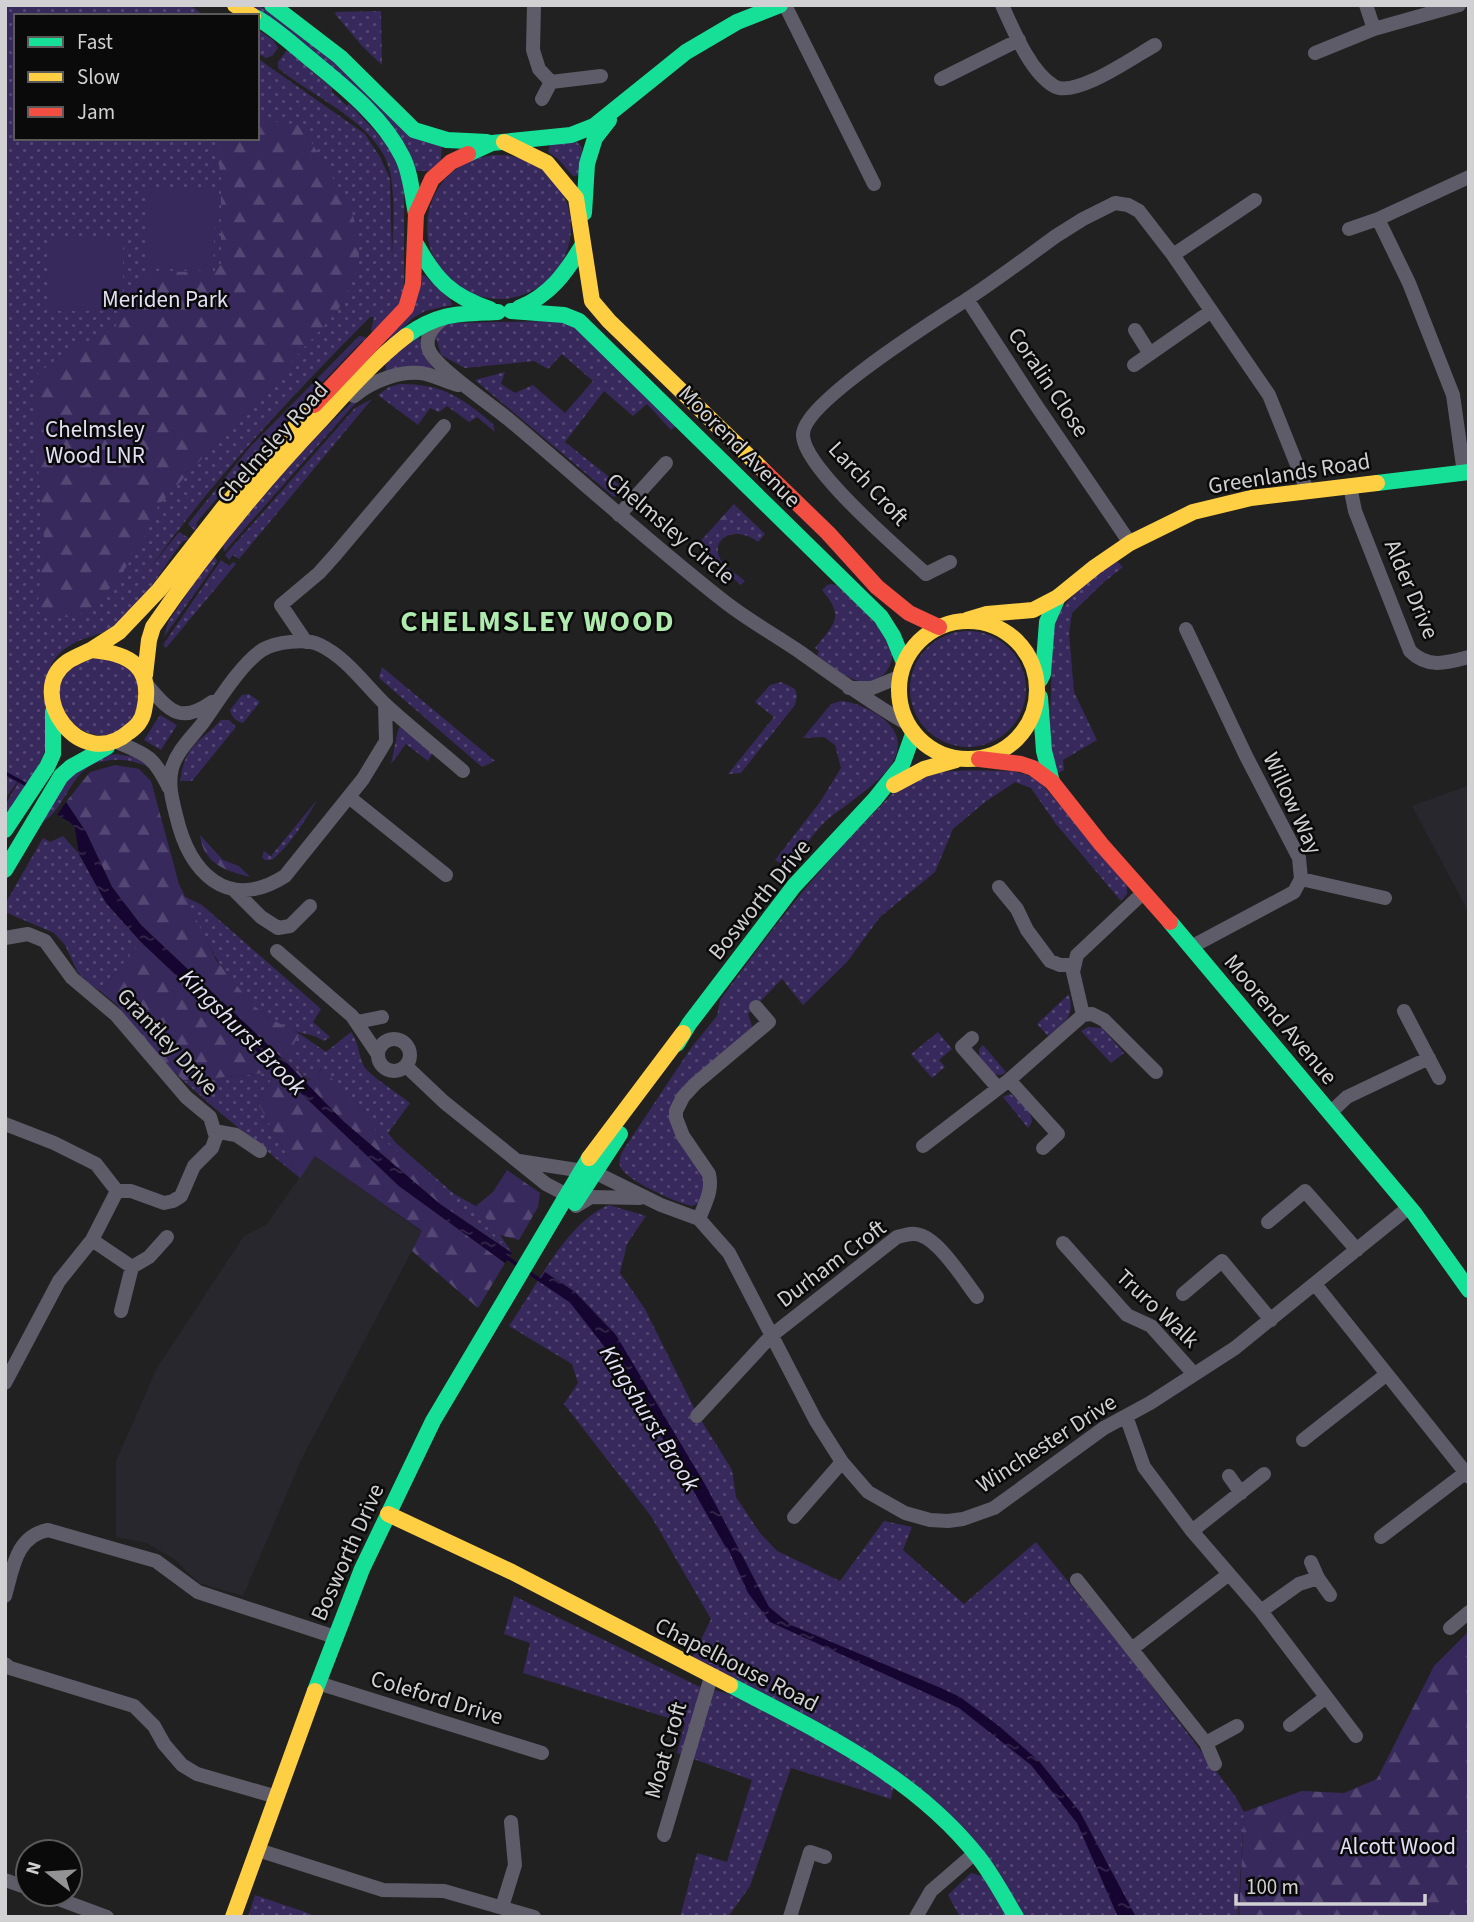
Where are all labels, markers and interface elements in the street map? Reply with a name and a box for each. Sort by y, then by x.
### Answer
legend [14,14,259,140]
text: Fast [77,27,113,57]
text: Slow [77,62,120,92]
text: Jam [77,97,115,127]
park label: Meriden Park [102,283,229,316]
street label: Coralin Close [1000,321,1097,444]
street label: Chelmsley Road [209,374,336,510]
street label: Moorend Avenue [671,378,808,515]
park label: Chelmsley Wood LNR [45,413,145,472]
street label: Larch Croft [821,434,917,533]
street label: Greenlands Road [1206,444,1373,503]
street label: Chelmsley Circle [599,465,742,592]
street label: Alder Drive [1376,534,1447,644]
district label: CHELMSLEY WOOD [400,600,676,643]
street label: Willow Way [1255,747,1331,860]
street label: Bosworth Drive [700,832,819,967]
street label: Moorend Avenue [1216,947,1345,1092]
water label: Kingshurst Brook [171,961,314,1104]
street label: Grantley Drive [109,980,226,1102]
street label: Durham Croft [770,1211,893,1316]
street label: Truro Walk [1109,1261,1207,1356]
water label: Kingshurst Brook [590,1338,709,1499]
street label: Winchester Drive [970,1386,1123,1501]
street label: Bosworth Drive [302,1478,392,1626]
street label: Chapelhouse Road [649,1609,824,1720]
street label: Coleford Drive [367,1662,507,1733]
street label: Moat Croft [636,1697,695,1803]
park label: Alcott Wood [1340,1830,1456,1863]
north arrow [14,1838,84,1908]
text: N [19,1858,49,1878]
scale bar [1236,1862,1425,1906]
text: 100 m [1246,1872,1299,1902]

